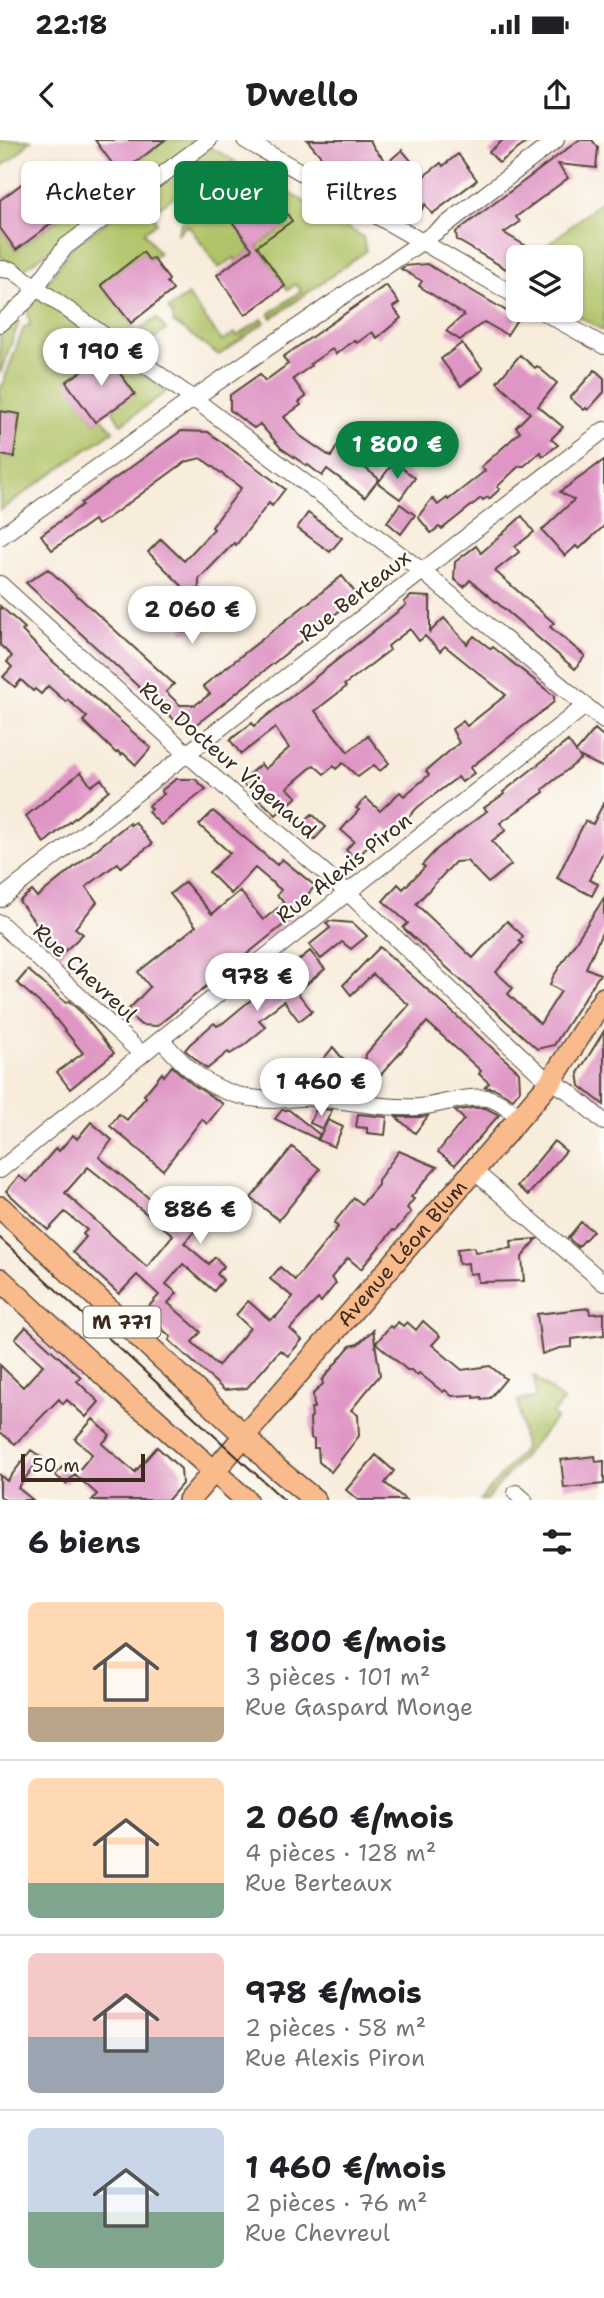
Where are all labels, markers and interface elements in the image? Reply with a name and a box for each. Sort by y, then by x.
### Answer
text: 22:18 [35,7,107,42]
text: Dwello [246,73,358,116]
icon: back [28,76,66,114]
icon: share [538,76,576,114]
chip: Acheter [21,161,160,224]
chip: Louer [174,161,288,224]
chip: Filtres [302,161,422,224]
map controls [506,245,583,322]
button: layers [506,245,583,322]
pin: 1 190 € [36,328,166,388]
text: 1 190 € [59,336,143,366]
pin: 1 800 € [332,422,462,481]
text: 1 800 € [352,429,442,459]
street label: Rue Berteaux [294,544,417,648]
pin: 2 060 € [127,587,257,646]
text: 2 060 € [144,594,240,624]
street label: Rue Docteur Vigenaud [134,675,322,845]
street label: Rue Alexis Piron [271,806,417,930]
street label: Rue Chevreul [27,918,143,1029]
pin: 978 € [208,954,306,1013]
text: 978 € [221,961,293,991]
pin: 1 460 € [256,1058,386,1118]
text: 1 460 € [276,1066,366,1096]
street label: Avenue Léon Blum [331,1174,473,1333]
pin: 886 € [151,1186,249,1246]
text: 886 € [164,1194,236,1224]
road number: M 771 [83,1306,160,1338]
scale bar [21,1451,145,1483]
text: 50 m [32,1453,80,1478]
text: 6 biens [28,1522,141,1563]
icon: filters [538,1523,576,1561]
text: 1 800 €/mois [245,1621,447,1662]
icon: home [84,1630,168,1714]
text: 3 pièces · 101 m² [245,1662,430,1692]
text: Rue Gaspard Monge [245,1692,473,1722]
text: 2 060 €/mois [245,1797,454,1838]
icon: home [84,1806,168,1890]
text: 4 pièces · 128 m² [245,1838,436,1868]
text: Rue Berteaux [245,1868,392,1898]
text: 978 €/mois [245,1972,422,2013]
icon: home [84,1981,168,2065]
text: 2 pièces · 58 m² [245,2013,426,2043]
text: Rue Alexis Piron [245,2043,425,2073]
text: 1 460 €/mois [245,2147,446,2188]
icon: home [84,2156,168,2240]
text: 2 pièces · 76 m² [245,2188,428,2218]
text: Rue Chevreul [245,2218,390,2248]

